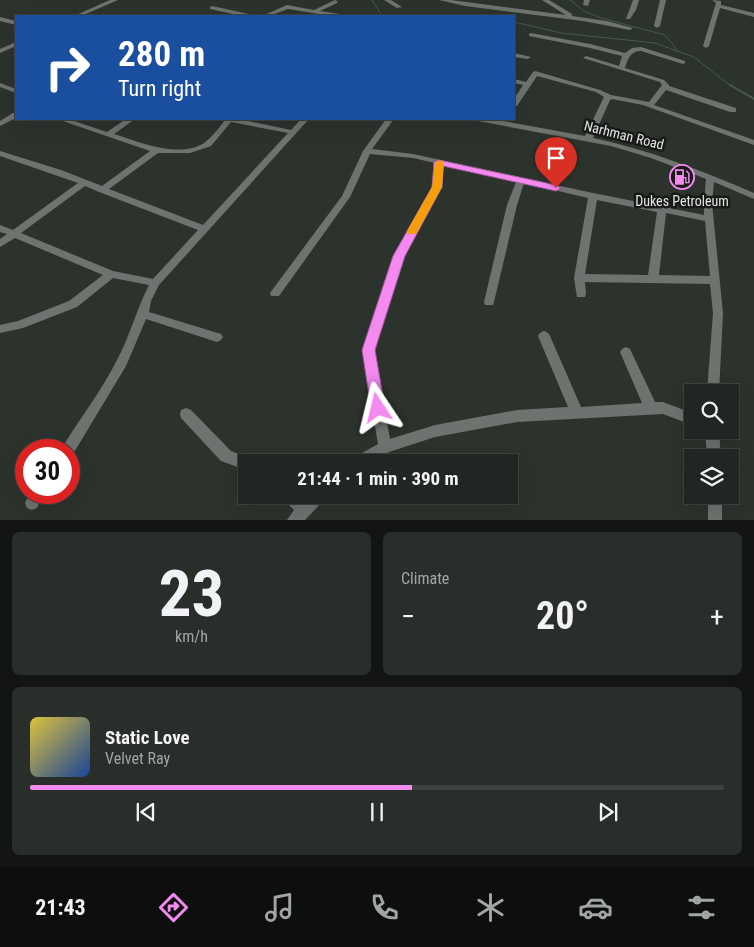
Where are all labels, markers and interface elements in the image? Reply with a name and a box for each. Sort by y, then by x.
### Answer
text: 280 m [118,34,205,75]
icon: right [35,35,100,100]
text: Turn right [118,76,201,101]
street label: Narhman Road [582,117,666,153]
pin [535,137,577,188]
icon: arrive [542,144,570,172]
fuel station icon: Dukes Petroleum [669,164,695,190]
place label: Dukes Petroleum [635,193,729,209]
position arrow [351,381,403,433]
map controls [684,384,739,504]
button: search [684,384,739,439]
speed limit sign: 30 [15,439,80,504]
button: layers [684,449,739,504]
text: 21:44 · 1 min · 390 m [297,467,459,490]
text: 23 [159,556,224,632]
text: Climate [401,569,449,588]
text: 20° [536,594,589,638]
text: − [401,600,415,633]
text: + [710,600,724,633]
text: km/h [175,627,208,646]
text: Static Love [105,726,190,749]
text: Velvet Ray [105,749,170,768]
icon: previous [132,798,160,826]
icon: pause [363,798,391,826]
icon: next [594,798,622,826]
icon: directions [156,890,191,925]
icon: music [262,890,297,925]
icon: phone [367,890,402,925]
icon: climate [473,890,508,925]
icon: car [578,890,613,925]
icon: filters [684,890,719,925]
text: 21:43 [35,895,86,920]

